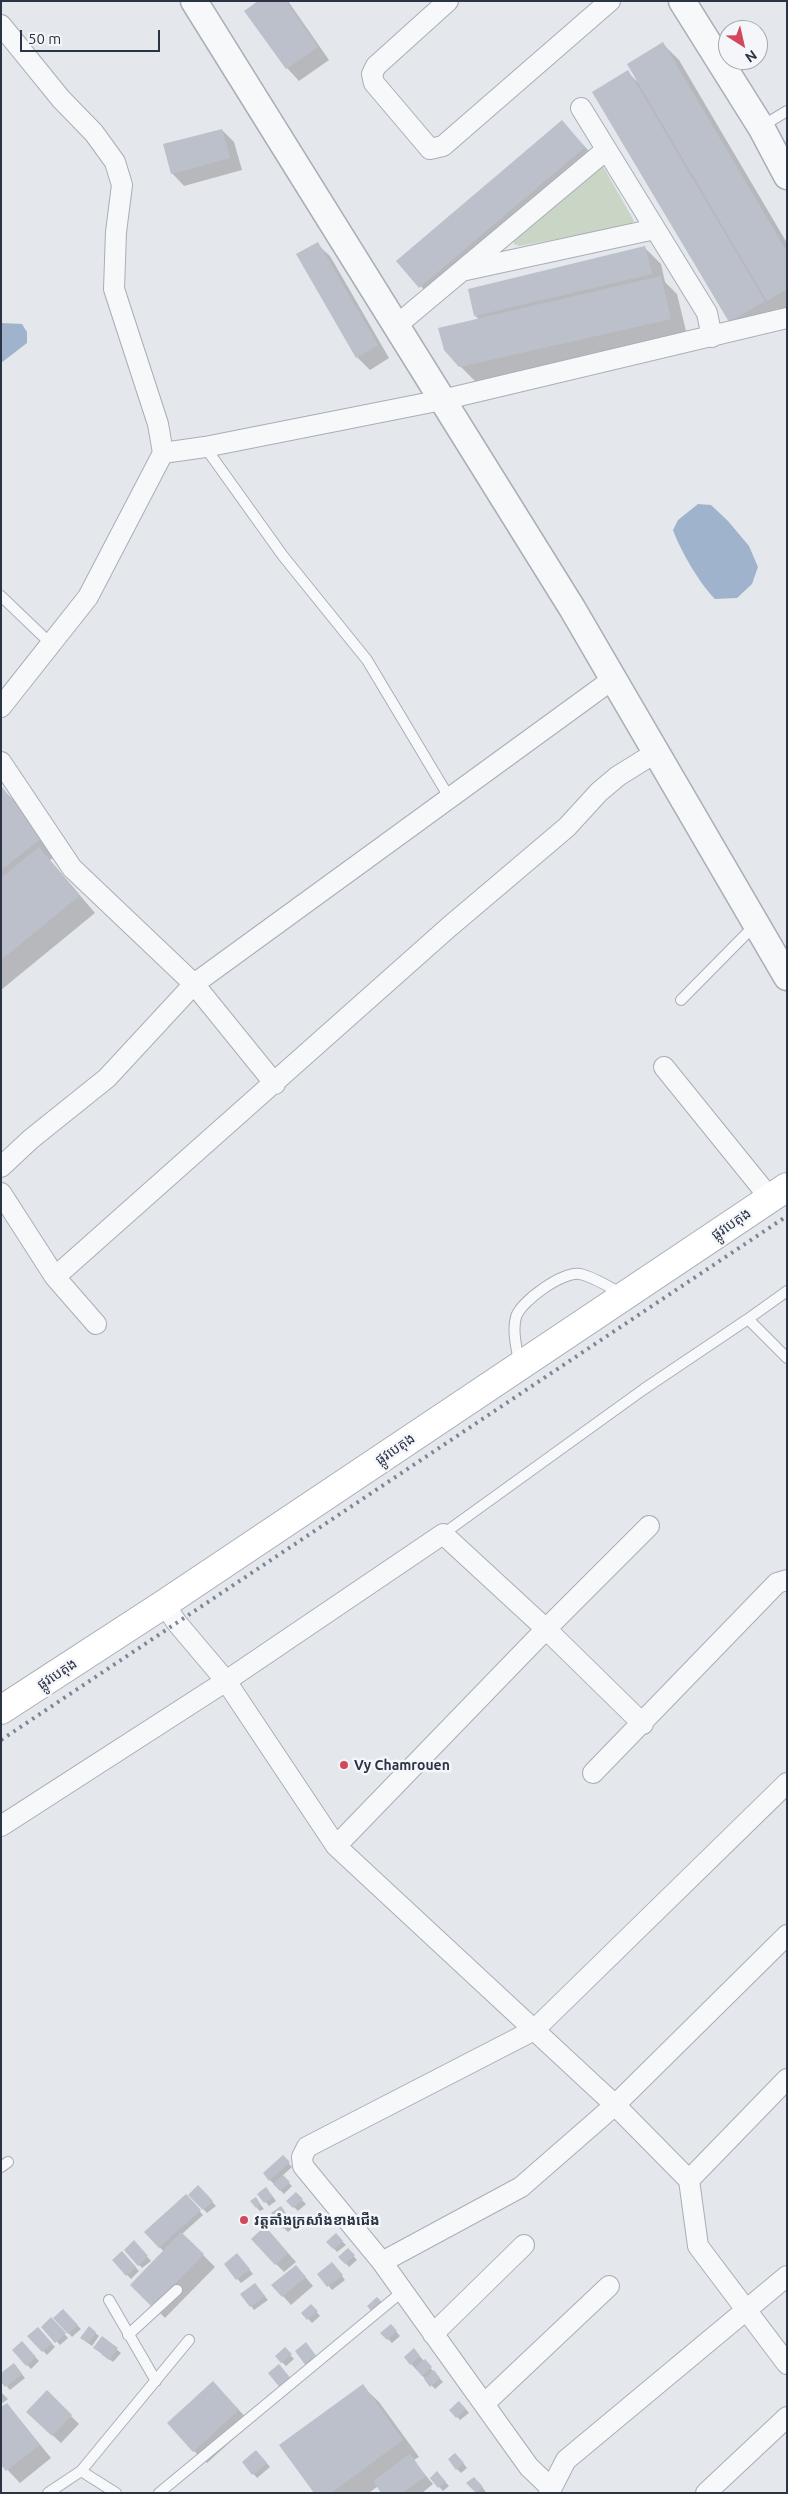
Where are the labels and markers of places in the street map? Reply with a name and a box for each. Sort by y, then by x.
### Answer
place label: Vy Chamrouen [354,1757,450,1773]
marker: Vy Chamrouen [338,1759,350,1771]
place label: វត្តតាំងក្រសាំងខាងជើង [254,2212,380,2228]
marker: វត្តតាំងក្រសាំងខាងជើង [238,2214,250,2226]

